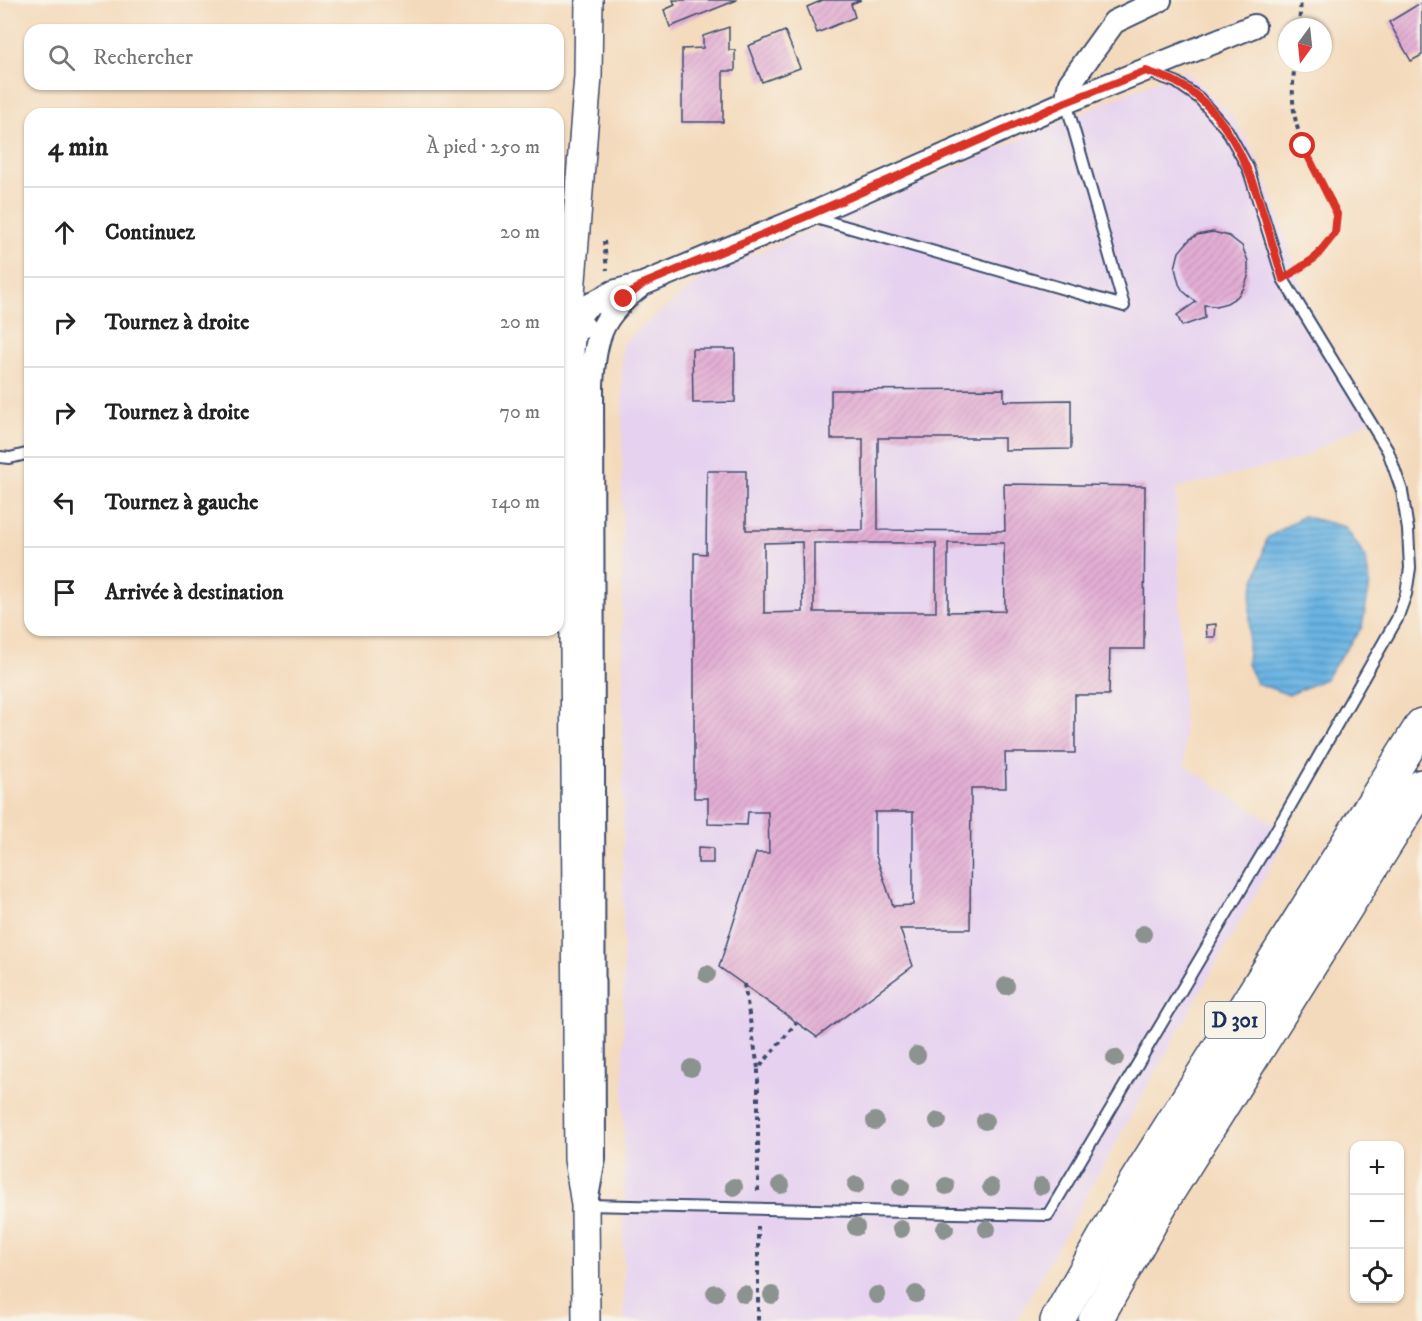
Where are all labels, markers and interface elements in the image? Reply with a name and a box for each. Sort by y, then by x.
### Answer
north arrow [1278,18,1332,72]
search box [24,24,564,90]
icon: search [45,41,78,74]
text: Rechercher [93,44,193,71]
text: 4 min [48,131,108,164]
route start [1289,132,1315,158]
text: À pied · 250 m [426,135,540,160]
icon: ahead [48,216,81,249]
text: Continuez [105,219,195,246]
text: 20 m [500,220,540,245]
route end [610,285,636,311]
icon: right [48,306,81,339]
text: Tournez à droite [105,309,249,336]
text: 20 m [500,310,540,335]
icon: right [48,396,81,429]
text: Tournez à droite [105,399,249,426]
text: 70 m [499,400,540,425]
icon: left [48,486,81,519]
text: Tournez à gauche [105,489,258,516]
text: 140 m [491,490,540,515]
icon: arrive [48,576,81,609]
text: Arrivée à destination [105,579,284,606]
road number: D 301 [1205,1002,1265,1038]
map controls [1350,1141,1404,1303]
button: + [1350,1141,1404,1195]
button: − [1350,1195,1404,1249]
button: locate [1350,1249,1404,1303]

